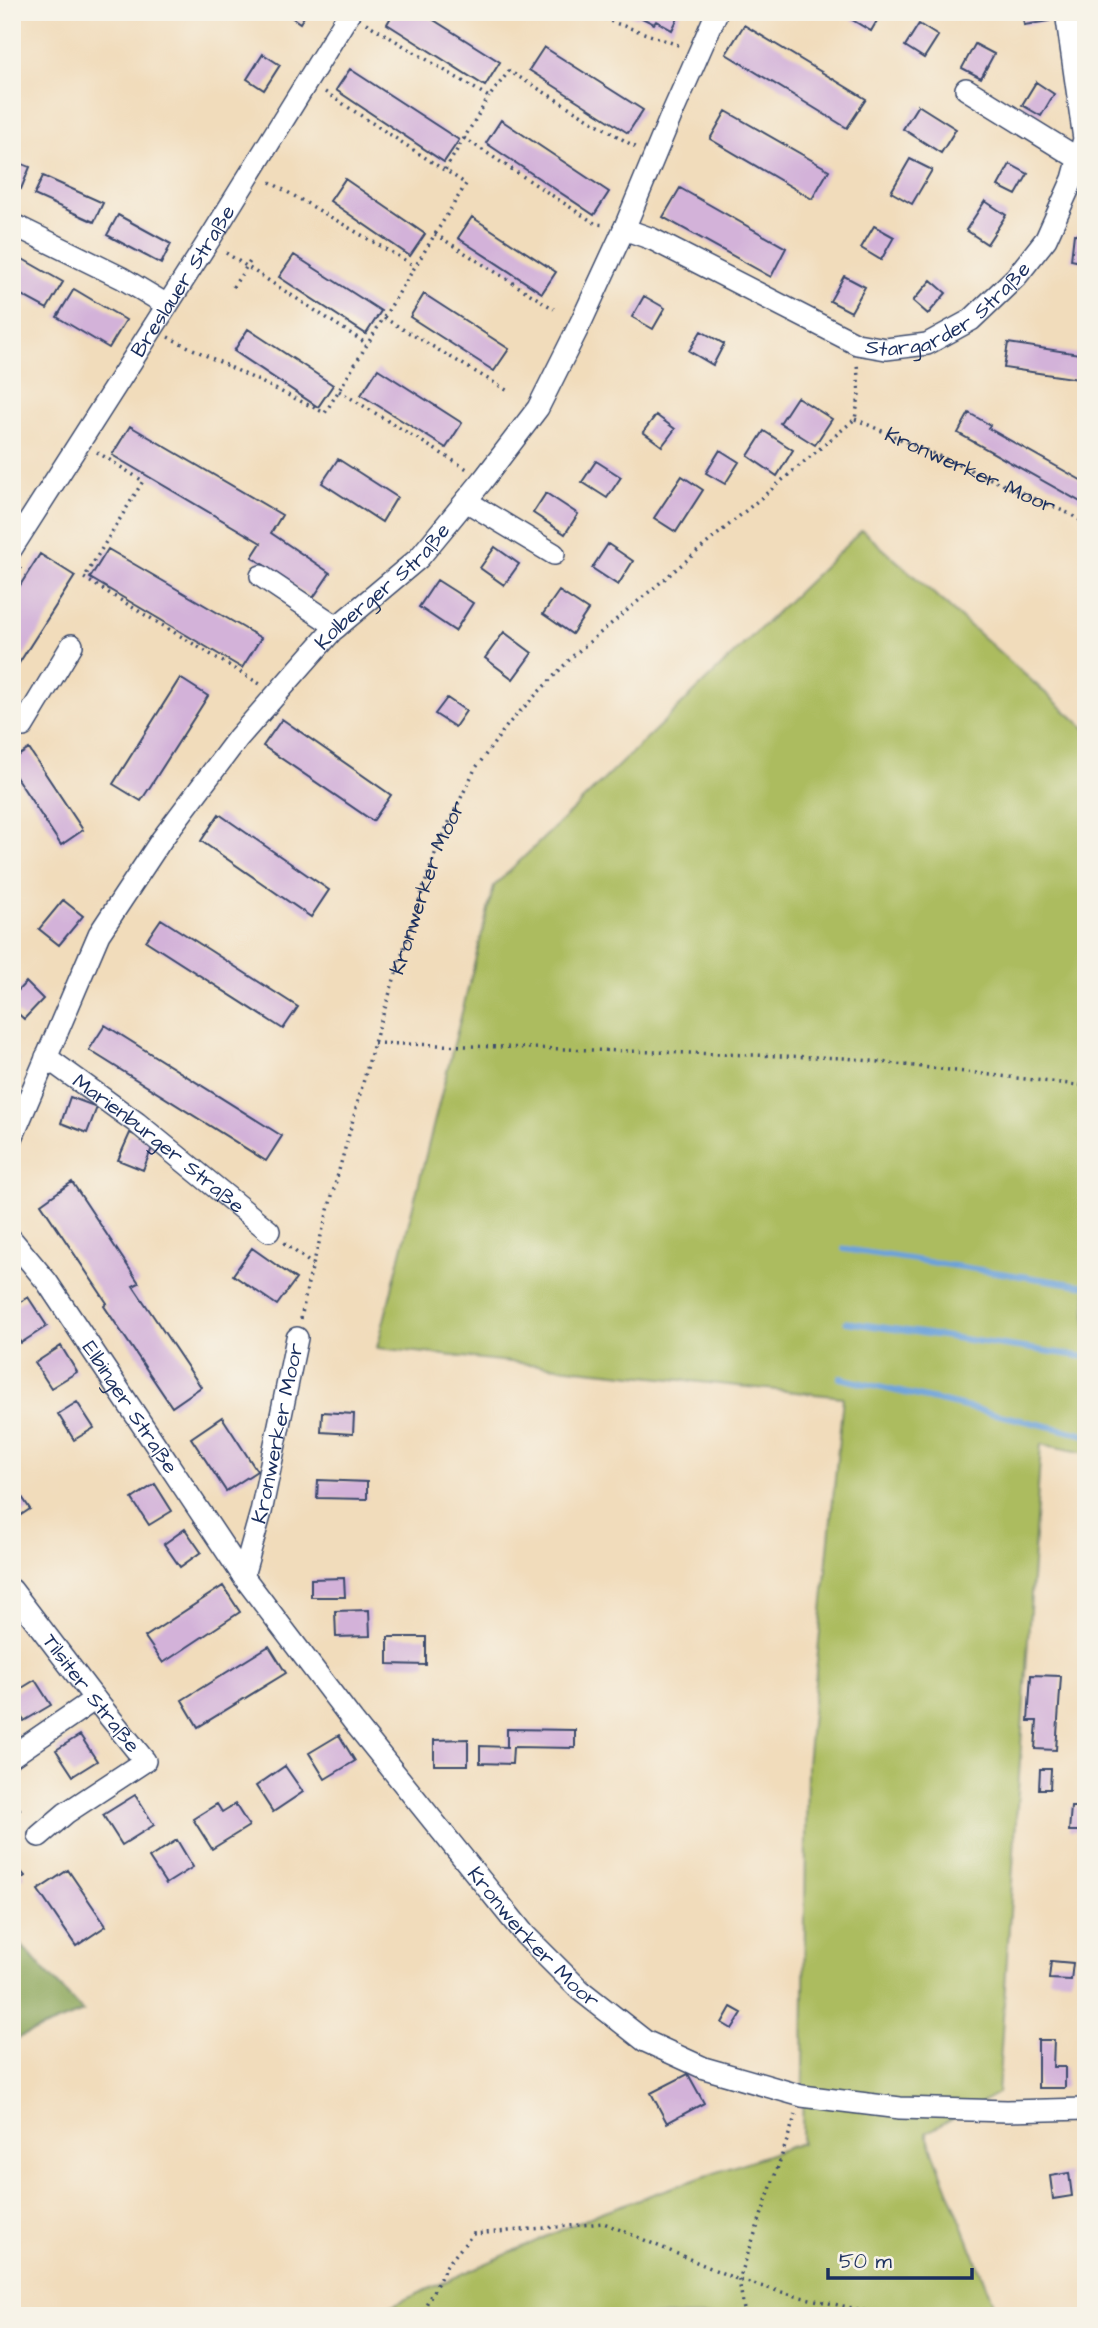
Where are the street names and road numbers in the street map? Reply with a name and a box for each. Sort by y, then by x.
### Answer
street label: Breslauer Straße [123,199,242,363]
street label: Stargarder Straße [863,256,1037,364]
street label: Kronwerker Moor [880,420,1060,520]
street label: Kolberger Straße [308,517,457,656]
street label: Kronwerker Moor [382,795,472,978]
street label: Marienburger Straße [67,1067,251,1220]
street label: Elbinger Straße [76,1335,185,1479]
street label: Kronwerker Moor [244,1340,310,1527]
street label: Tilsiter Straße [36,1627,147,1759]
street label: Kronwerker Moor [461,1860,606,2015]

